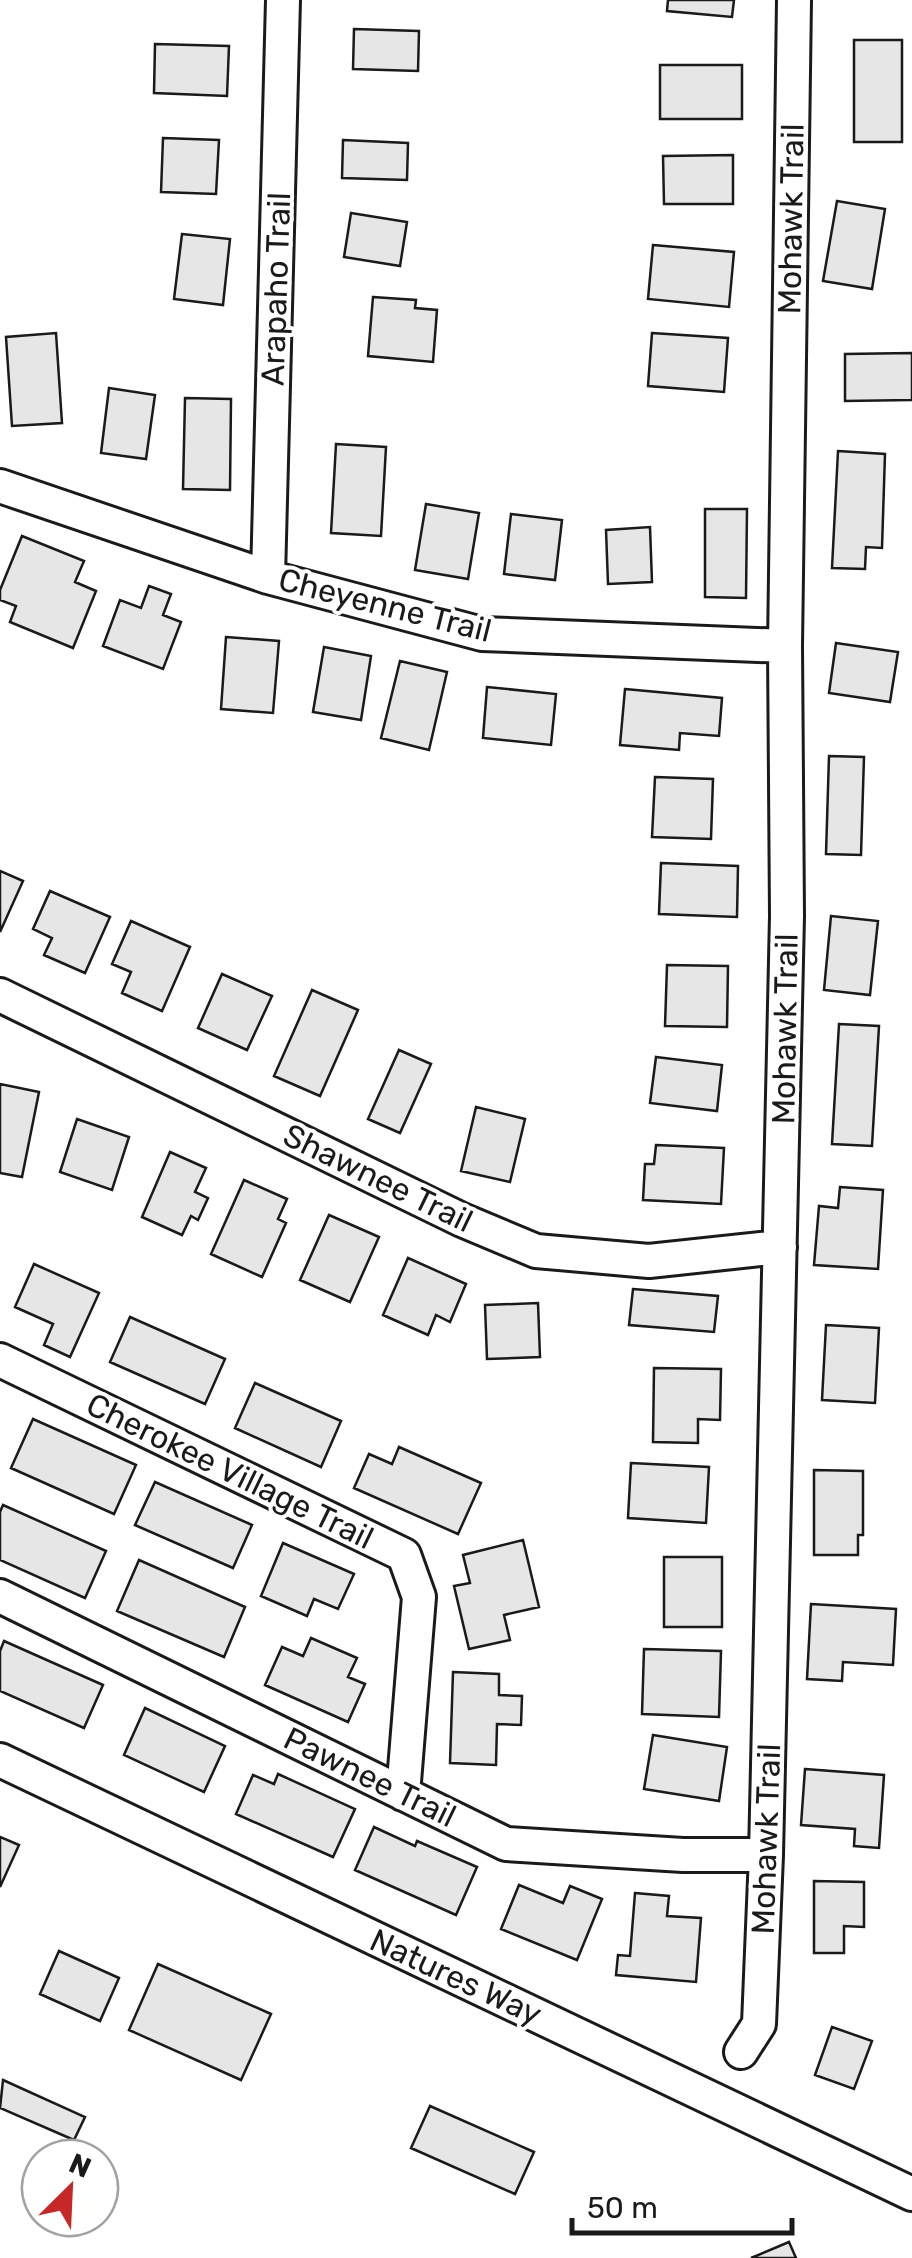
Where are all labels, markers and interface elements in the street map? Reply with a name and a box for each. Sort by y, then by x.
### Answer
street label: Mohawk Trail [770,123,812,315]
street label: Arapaho Trail [254,192,298,386]
street label: Cheyenne Trail [275,560,495,650]
street label: Mohawk Trail [764,933,806,1125]
street label: Shawnee Trail [277,1116,479,1240]
street label: Cherokee Village Trail [80,1385,380,1557]
street label: Pawnee Trail [278,1719,462,1835]
street label: Mohawk Trail [744,1743,788,1935]
street label: Natures Way [364,1921,548,2033]
north arrow [20,2138,120,2238]
text: N [64,2146,96,2185]
scale bar [572,2173,792,2235]
text: 50 m [587,2190,658,2226]

